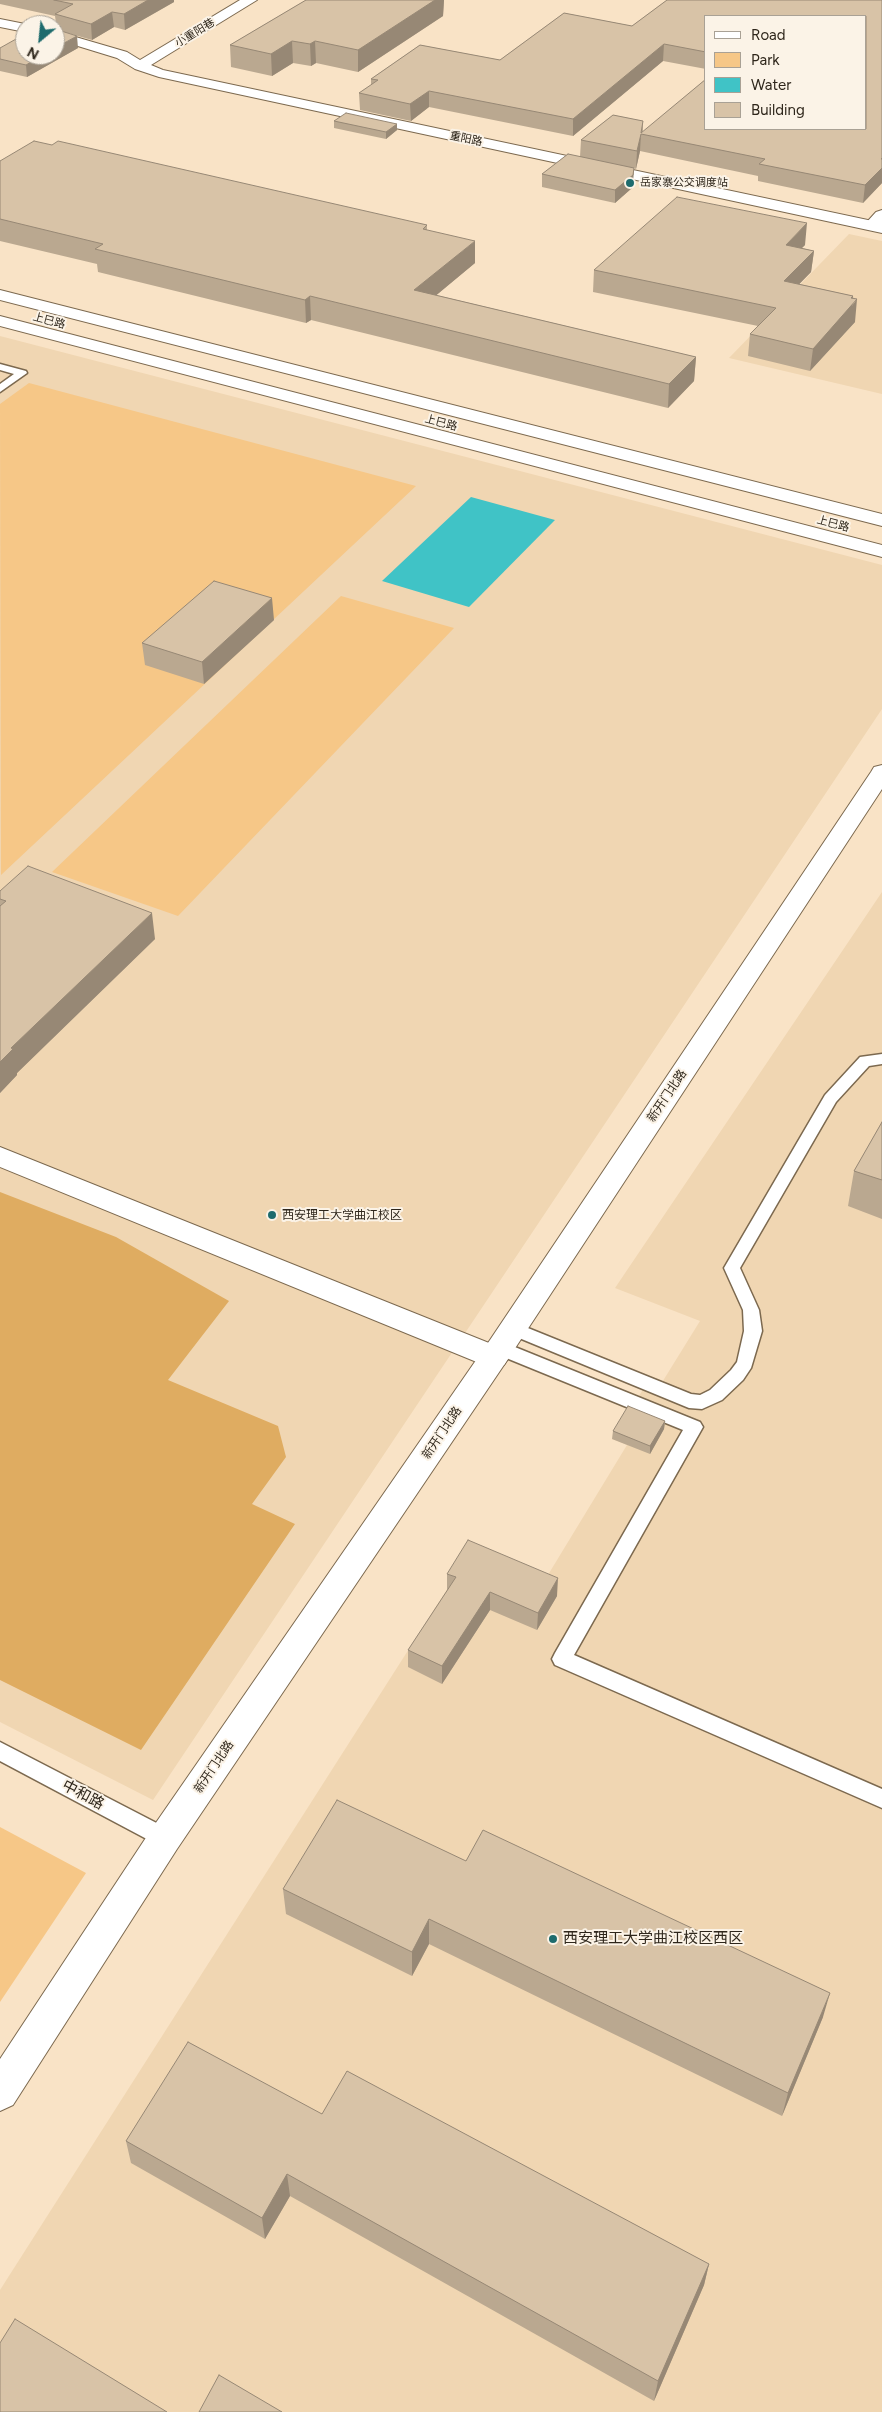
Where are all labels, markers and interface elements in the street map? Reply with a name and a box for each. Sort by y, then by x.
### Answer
north arrow [15,15,65,65]
legend [704,15,867,130]
street label: 小重阳巷 [173,16,217,50]
text: Road [751,26,786,44]
text: N [24,43,42,63]
text: Park [751,51,780,69]
text: Water [751,76,791,94]
text: Building [751,101,805,119]
street label: 重阳路 [448,129,484,149]
place label: 岳家寨公交调度站 [640,176,728,190]
marker: 岳家寨公交调度站 [624,177,636,189]
street label: 上巳路 [31,310,67,332]
street label: 上巳路 [423,412,459,434]
street label: 上巳路 [815,513,851,535]
street label: 新开门北路 [644,1067,690,1125]
place label: 西安理工大学曲江校区 [282,1208,402,1222]
marker: 西安理工大学曲江校区 [266,1209,278,1221]
street label: 新开门北路 [419,1404,465,1462]
street label: 新开门北路 [191,1738,237,1796]
street label: 中和路 [59,1776,107,1814]
place label: 西安理工大学曲江校区西区 [563,1930,743,1948]
marker: 西安理工大学曲江校区西区 [547,1933,559,1945]

